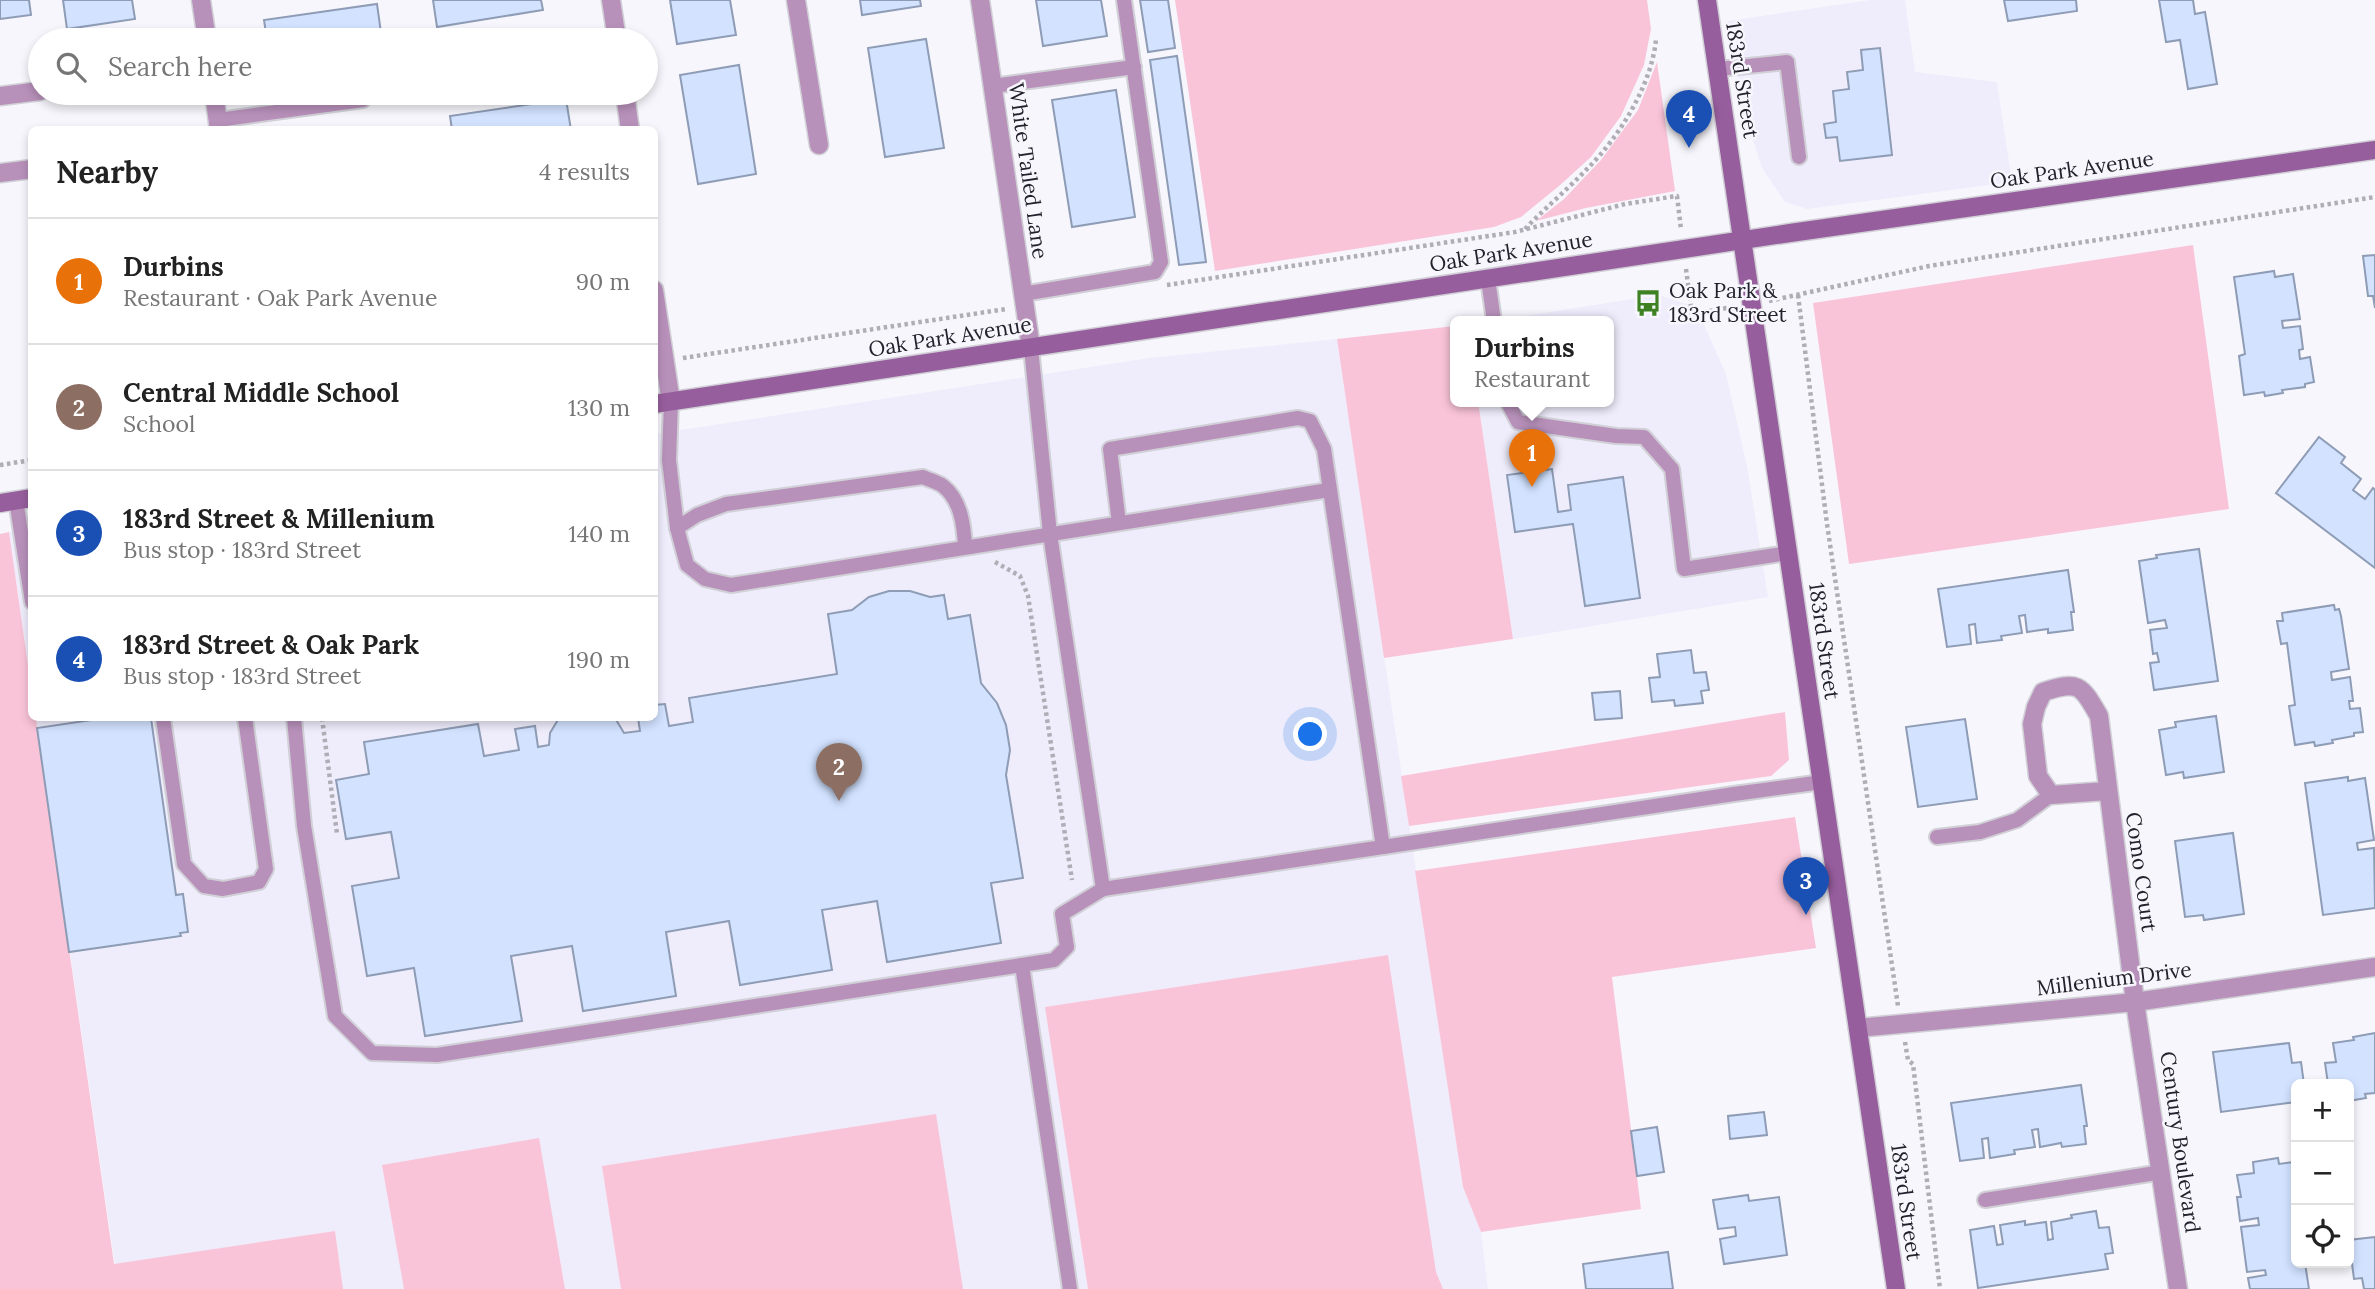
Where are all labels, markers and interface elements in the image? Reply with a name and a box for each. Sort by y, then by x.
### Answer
street label: 183rd Street [1720,20,1765,141]
search box [28,28,658,105]
icon: search [52,48,90,86]
text: Search here [108,50,252,83]
street label: White Tailed Lane [1003,81,1054,261]
pin: 4 [1666,90,1712,148]
street label: Oak Park Avenue [1988,145,2155,194]
text: Nearby [56,153,158,191]
text: 4 results [539,157,630,186]
street label: Oak Park Avenue [1427,225,1594,278]
text: Durbins [123,250,224,283]
text: 1 [74,267,84,296]
text: 90 m [576,267,630,296]
place label: Oak Park & 183rd Street [1669,277,1788,328]
text: Restaurant · Oak Park Avenue [123,283,437,312]
bus stop icon: Oak Park & 183rd Street [1633,288,1663,318]
street label: Oak Park Avenue [866,310,1033,363]
popup [1450,316,1614,407]
text: Durbins [1474,331,1575,364]
text: Restaurant [1474,364,1590,393]
text: Central Middle School [123,376,399,409]
text: 2 [73,393,85,422]
text: 130 m [568,393,630,422]
text: School [123,409,195,438]
pin: 1 [1509,429,1555,487]
text: 183rd Street & Millenium [123,502,435,535]
text: 3 [73,519,85,548]
text: 140 m [568,519,630,548]
text: Bus stop · 183rd Street [123,535,361,564]
street label: 183rd Street [1803,581,1846,702]
text: 183rd Street & Oak Park [123,628,419,661]
text: 4 [73,645,85,674]
text: 190 m [567,645,630,674]
text: Bus stop · 183rd Street [123,661,361,690]
your location [1293,717,1327,751]
pin: 2 [816,743,862,801]
street label: Como Court [2120,810,2163,934]
pin: 3 [1783,857,1829,915]
street label: Millenium Drive [2035,956,2193,1001]
street label: Century Boulevard [2154,1049,2207,1234]
map controls [2291,1079,2354,1268]
button: + [2291,1079,2354,1142]
street label: 183rd Street [1885,1142,1928,1263]
button: − [2291,1142,2354,1205]
button: locate [2291,1205,2354,1268]

